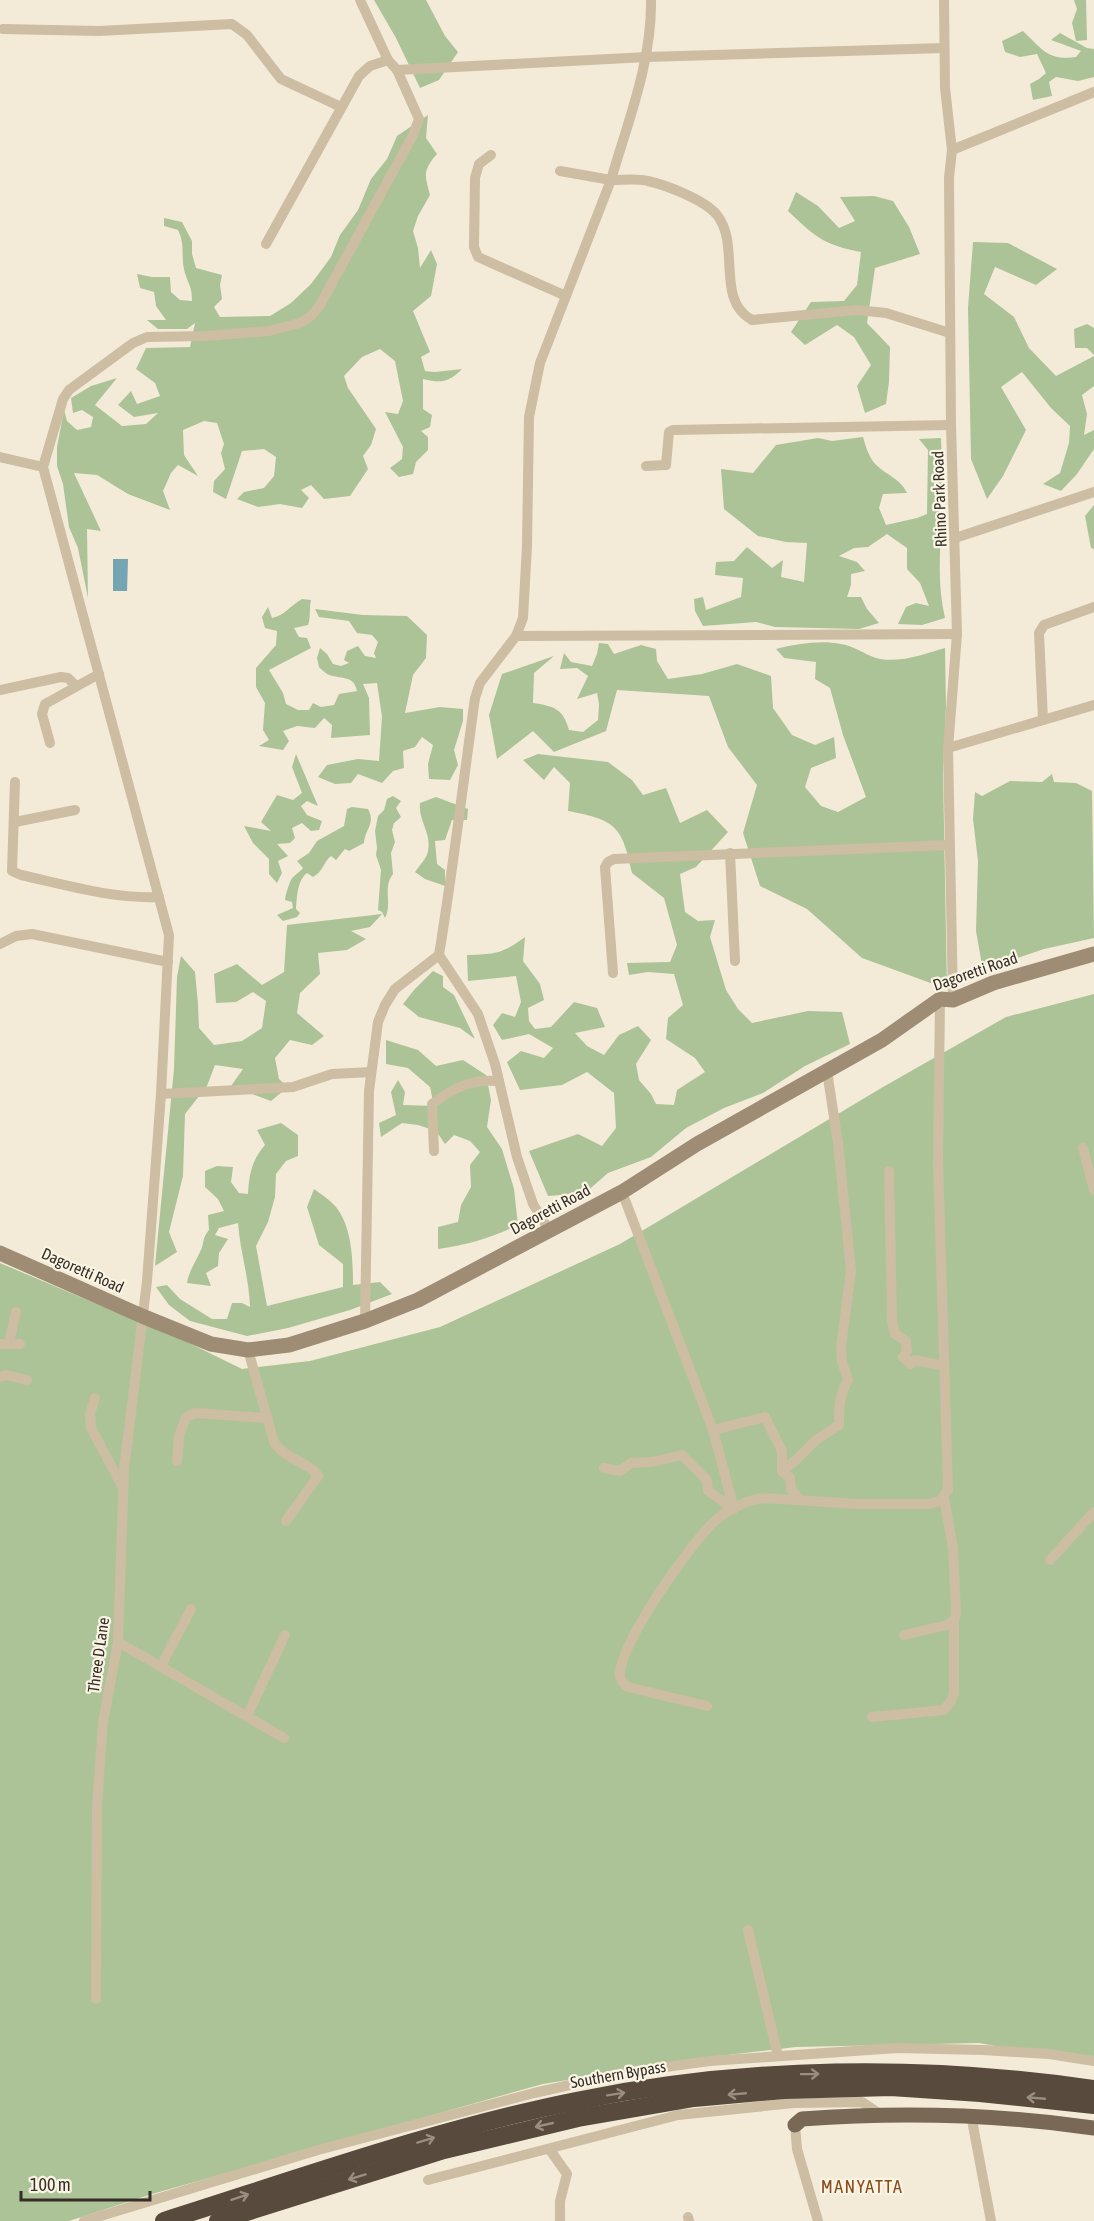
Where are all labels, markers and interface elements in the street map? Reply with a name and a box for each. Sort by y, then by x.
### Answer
street label: Rhino Park Road [928,451,950,547]
street label: Dagoretti Road [930,948,1020,995]
street label: Dagoretti Road [507,1180,594,1239]
street label: Dagoretti Road [39,1244,127,1297]
street label: Three D Lane [84,1616,112,1694]
street label: Southern Bypass [569,2057,668,2092]
one-way arrow [799,2069,819,2080]
one-way arrow [605,2088,625,2099]
one-way arrow [727,2089,747,2100]
one-way arrow [1027,2092,1046,2103]
one-way arrow [535,2120,554,2132]
one-way arrow [416,2134,435,2145]
scale bar [21,2164,150,2202]
one-way arrow [347,2173,366,2184]
text: 100 m [30,2174,71,2195]
district label: MANYATTA [821,2176,903,2197]
one-way arrow [230,2191,249,2202]

